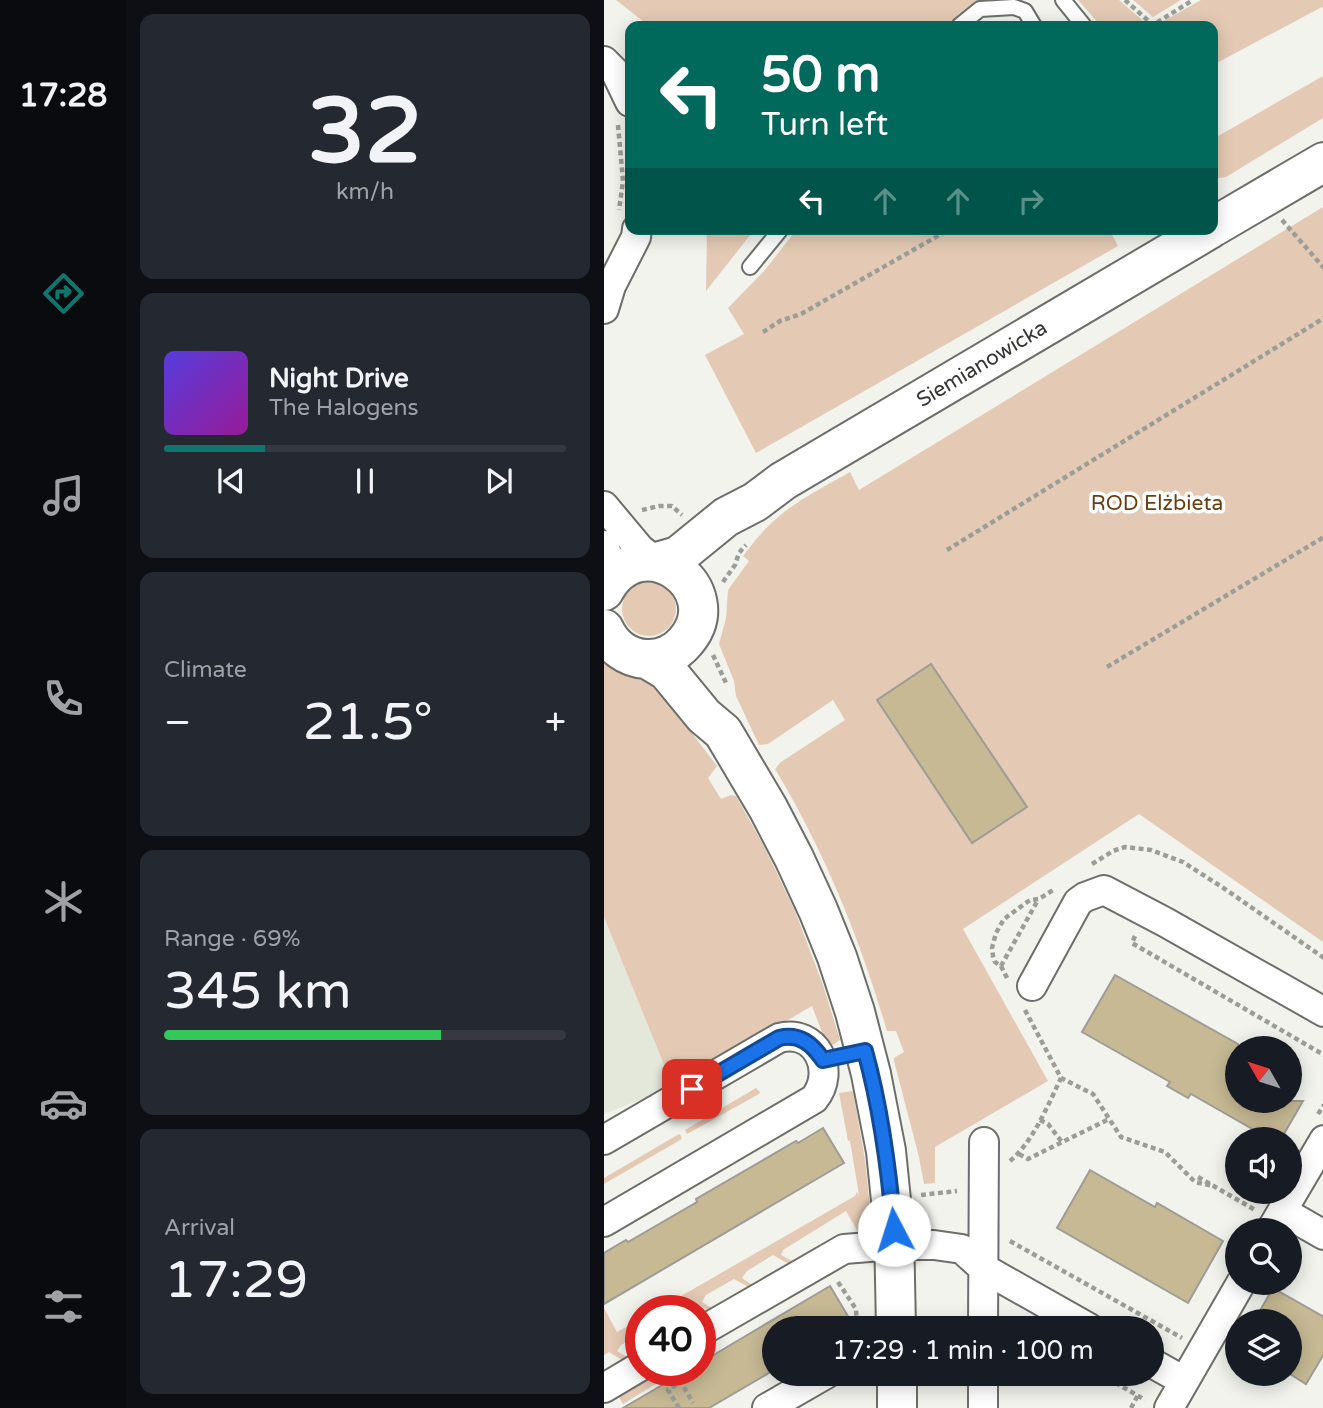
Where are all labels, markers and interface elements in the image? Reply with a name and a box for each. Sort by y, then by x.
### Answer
text: 50 m [761,46,880,105]
icon: left [646,49,737,140]
text: 17:28 [19,77,107,115]
text: 32 [308,77,422,187]
text: Turn left [761,106,888,144]
text: km/h [336,178,394,206]
icon: left [793,182,831,220]
icon: ahead [866,182,904,220]
icon: ahead [939,182,977,220]
icon: right [1012,182,1050,220]
icon: directions [39,269,88,318]
street label: Siemianowicka [912,315,1052,413]
text: Night Drive [269,363,409,394]
text: The Halogens [269,394,418,422]
icon: previous [212,462,250,500]
icon: pause [346,462,384,500]
icon: next [480,462,518,500]
icon: music [39,471,88,520]
park label: ROD Elżbieta [1091,491,1223,516]
text: Climate [164,656,247,684]
icon: phone [39,674,88,723]
text: 21.5° [303,691,433,754]
text: − [164,700,191,746]
text: + [545,700,566,746]
icon: climate [39,877,88,926]
text: Range · 69% [164,925,300,953]
text: 345 km [164,960,352,1023]
north arrow [1225,1036,1302,1113]
map controls [1225,1036,1302,1386]
pin [662,1059,722,1119]
icon: arrive [673,1070,711,1108]
icon: car [39,1079,88,1128]
button: sound [1225,1127,1302,1204]
position arrow [857,1193,931,1267]
text: Arrival [164,1214,235,1242]
button: search [1225,1218,1302,1295]
text: 17:29 [164,1249,308,1312]
icon: filters [39,1282,88,1331]
speed limit sign: 40 [625,1295,716,1386]
button: layers [1225,1309,1302,1386]
text: 17:29 · 1 min · 100 m [832,1335,1094,1366]

